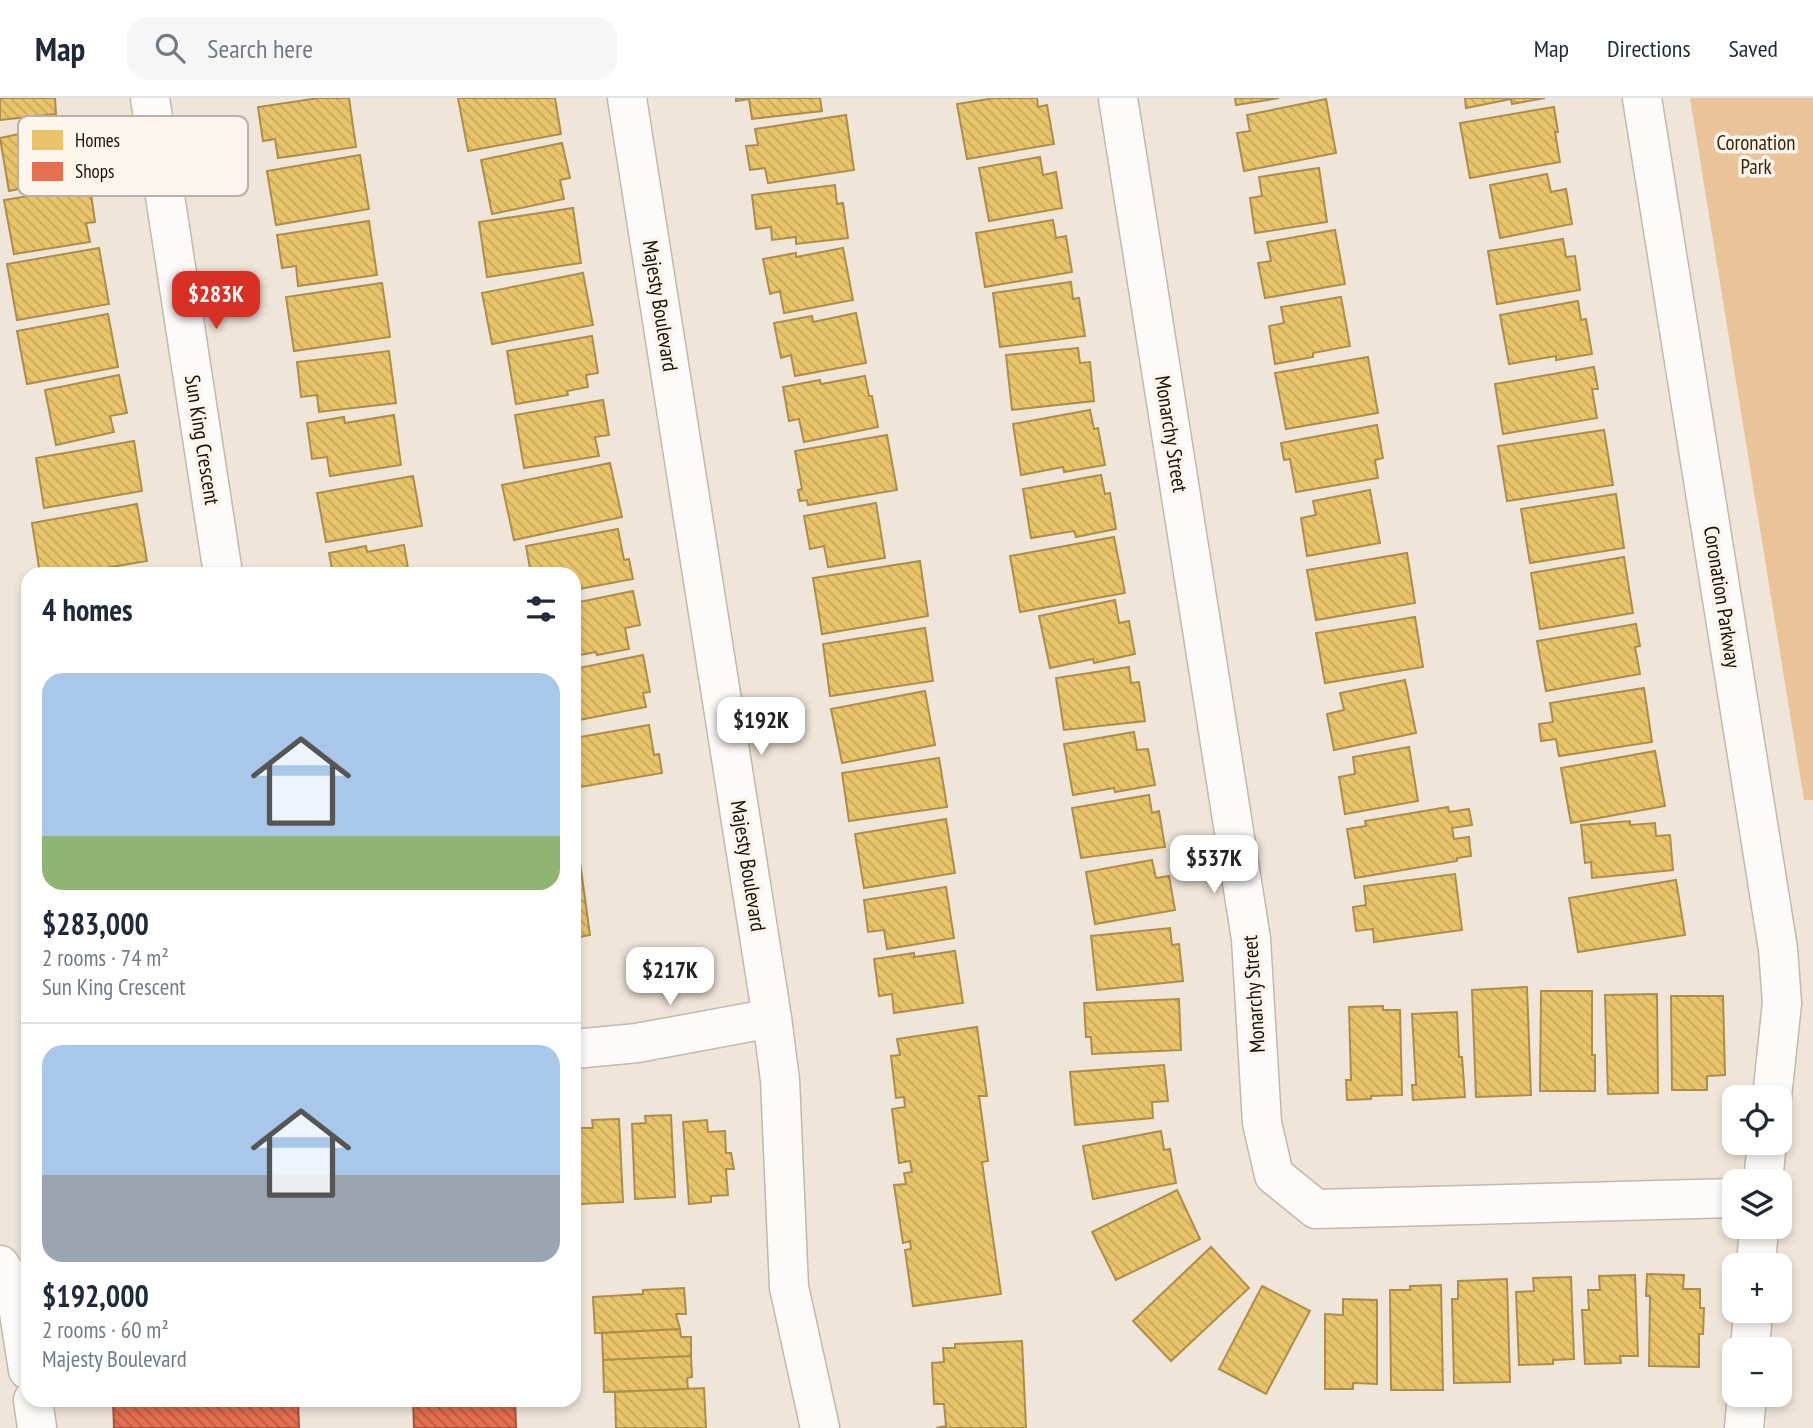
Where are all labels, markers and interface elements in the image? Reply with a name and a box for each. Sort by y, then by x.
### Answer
search box [127,17,617,80]
text: Map [35,27,85,70]
icon: search [151,29,189,67]
text: Search here [207,32,313,65]
text: Map [1534,33,1569,64]
text: Directions [1607,33,1691,64]
text: Saved [1729,33,1778,64]
legend [18,116,248,196]
text: Homes [75,128,120,152]
park label: Coronation Park [1716,129,1796,180]
text: Shops [75,159,114,183]
street label: Majesty Boulevard [637,239,684,373]
pin: $283K [167,272,265,331]
text: $283K [188,279,244,308]
street label: Sun King Crescent [179,373,226,507]
street label: Monarchy Street [1149,374,1194,494]
street label: Coronation Parkway [1698,524,1747,670]
text: 4 homes [42,590,133,629]
icon: filters [522,590,560,628]
pin: $192K [712,698,810,757]
text: $192K [733,705,789,734]
icon: home [238,718,364,844]
street label: Majesty Boulevard [725,799,772,933]
pin: $537K [1165,836,1263,895]
text: $537K [1186,843,1242,872]
text: $283,000 [42,904,149,943]
street label: Monarchy Street [1236,934,1271,1054]
text: 2 rooms · 74 m² [42,943,169,972]
pin: $217K [621,948,719,1007]
text: $217K [642,955,698,984]
text: Sun King Crescent [42,972,186,1001]
map controls [1722,1085,1792,1407]
button: locate [1722,1085,1792,1155]
icon: home [238,1090,364,1216]
button: layers [1722,1169,1792,1239]
button: + [1722,1253,1792,1323]
text: $192,000 [42,1276,149,1315]
text: 2 rooms · 60 m² [42,1315,169,1344]
button: − [1722,1337,1792,1407]
text: Majesty Boulevard [42,1344,187,1373]

